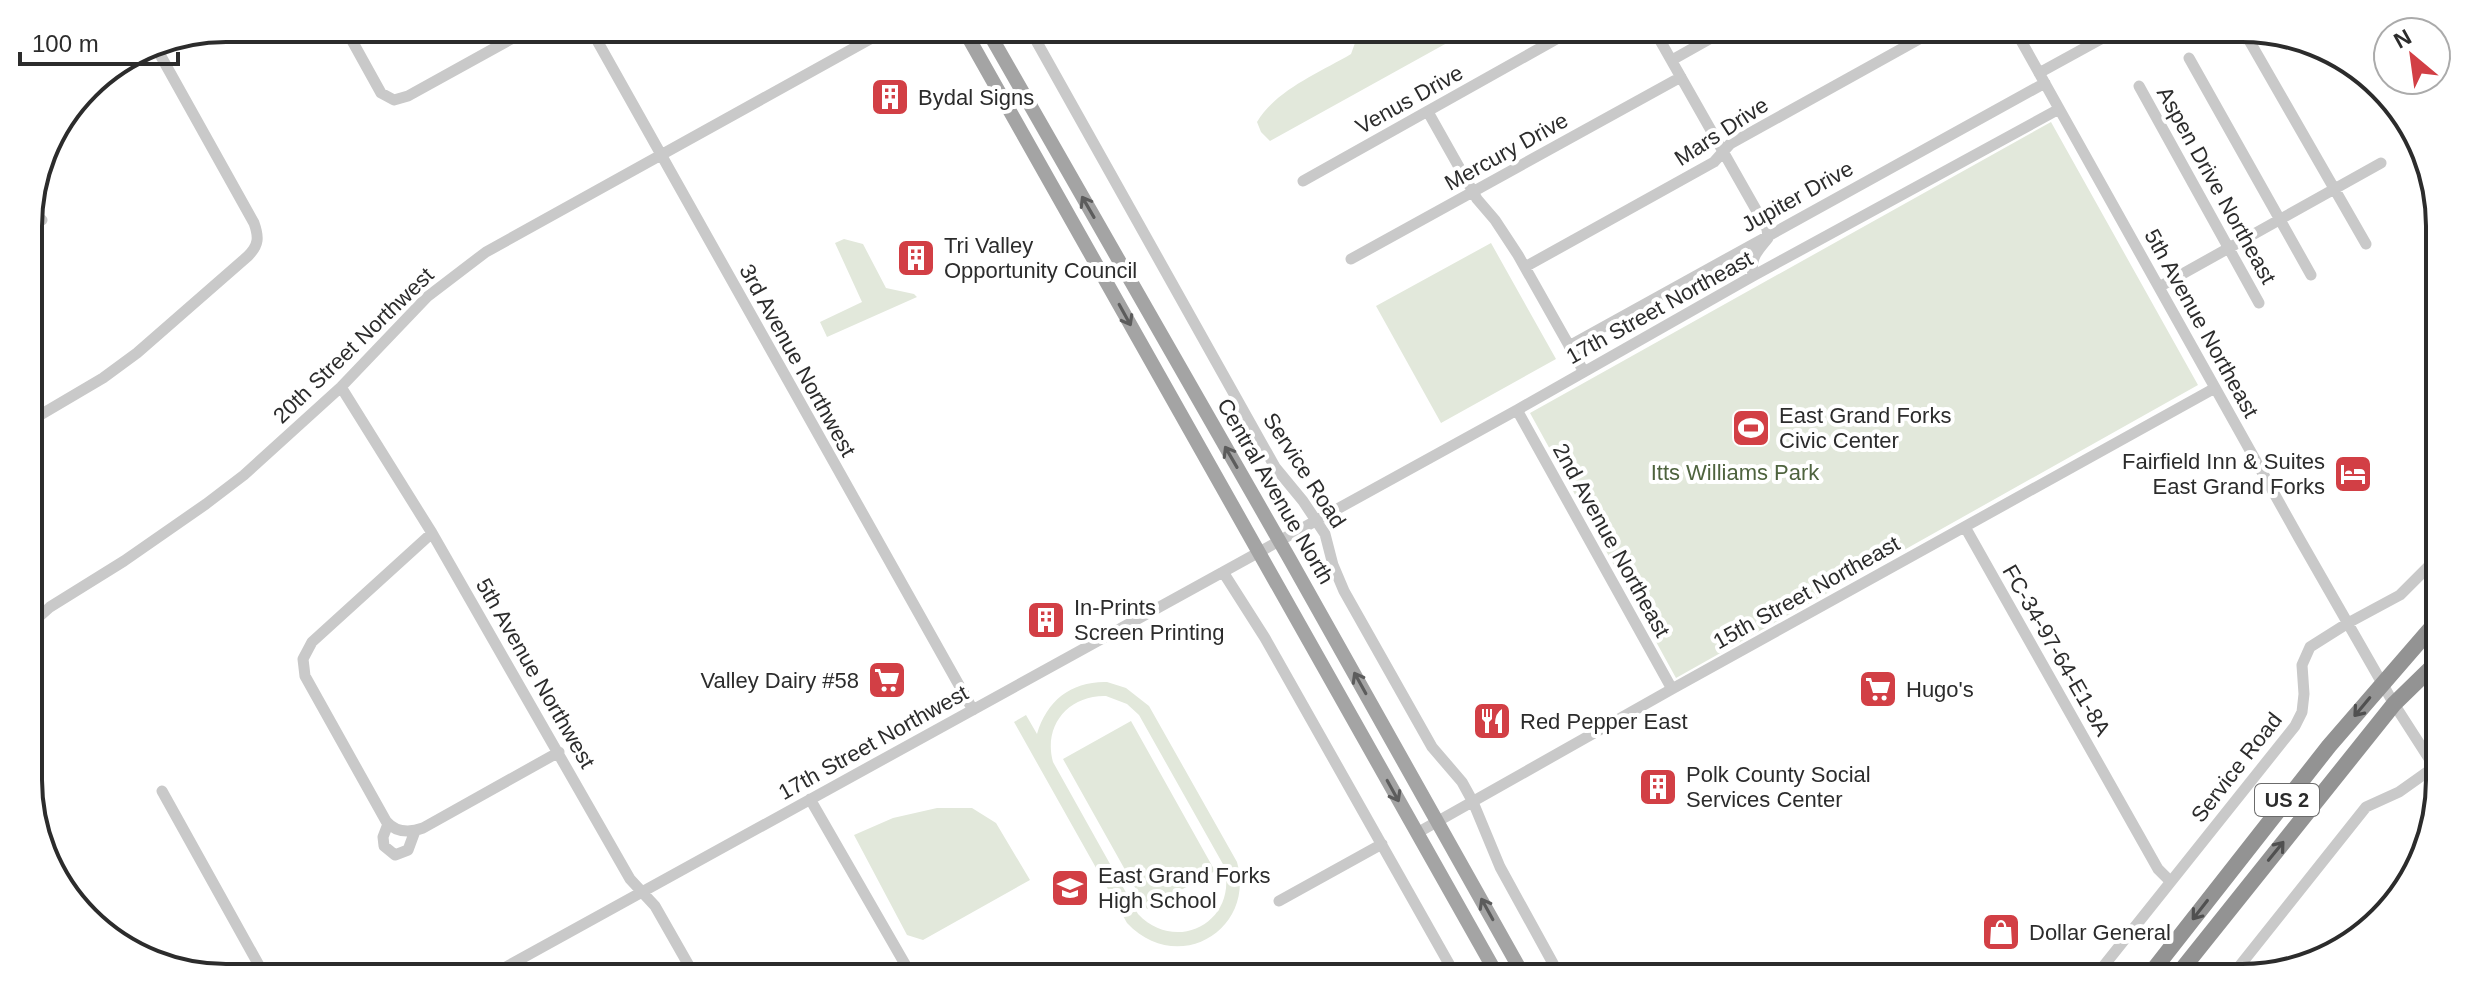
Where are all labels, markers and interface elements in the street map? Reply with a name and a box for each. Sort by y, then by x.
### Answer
scale bar [20,16,178,66]
north arrow [2372,16,2452,96]
text: N [2390,24,2416,54]
text: 100 m [32,30,99,57]
street label: Venus Drive [1351,60,1467,139]
building icon: Bydal Signs [869,76,911,118]
street label: Aspen Drive Northeast [2152,82,2281,288]
place label: Bydal Signs [918,85,1034,110]
street label: Mars Drive [1670,92,1773,171]
street label: Mercury Drive [1440,107,1572,196]
street label: Jupiter Drive [1737,156,1857,237]
one-way arrow [1080,196,1096,219]
street label: 5th Avenue Northeast [2139,225,2264,422]
place label: Tri Valley Opportunity Council [944,233,1137,283]
building icon: Tri Valley Opportunity Council [895,237,937,279]
street label: 17th Street Northeast [1562,246,1757,369]
street label: 3rd Avenue Northwest [734,260,861,461]
street label: 20th Street Northwest [268,262,439,428]
one-way arrow [1118,303,1133,327]
street label: Central Avenue North [1212,394,1339,588]
place label: East Grand Forks Civic Center [1779,403,1951,453]
sports icon: East Grand Forks Civic Center [1730,407,1772,449]
street label: Service Road [1258,408,1351,532]
street label: 2nd Avenue Northeast [1548,439,1675,641]
one-way arrow [1223,446,1239,469]
place label: Fairfield Inn & Suites East Grand Forks [2122,449,2325,499]
hotel icon: Fairfield Inn & Suites East Grand Forks [2332,453,2374,495]
park label: Itts Williams Park [1651,460,1820,485]
street label: 15th Street Northeast [1709,531,1904,654]
street label: FC-34-97-64-E1-8A [1997,560,2116,740]
street label: 5th Avenue Northwest [471,574,600,773]
place label: In-Prints Screen Printing [1074,595,1224,645]
building icon: In-Prints Screen Printing [1025,599,1067,641]
supermarket icon: Valley Dairy #58 [866,659,908,701]
place label: Valley Dairy #58 [700,668,859,693]
supermarket icon: Hugo's [1857,668,1899,710]
one-way arrow [1352,672,1368,695]
place label: Hugo's [1906,677,1974,702]
street label: 17th Street Northwest [774,680,972,805]
one-way arrow [2353,696,2371,716]
restaurant icon: Red Pepper East [1471,700,1513,742]
street label: Service Road [2186,708,2287,827]
place label: Red Pepper East [1520,709,1688,734]
place label: Polk County Social Services Center [1686,762,1871,812]
building icon: Polk County Social Services Center [1637,766,1679,808]
one-way arrow [1386,778,1401,802]
road number: US 2 [2255,784,2319,816]
one-way arrow [2267,841,2285,862]
place label: East Grand Forks High School [1098,863,1270,913]
school or university icon: East Grand Forks High School [1049,867,1091,909]
one-way arrow [1479,898,1495,922]
one-way arrow [2192,899,2209,920]
shop icon: Dollar General [1980,911,2022,953]
place label: Dollar General [2029,920,2171,945]

